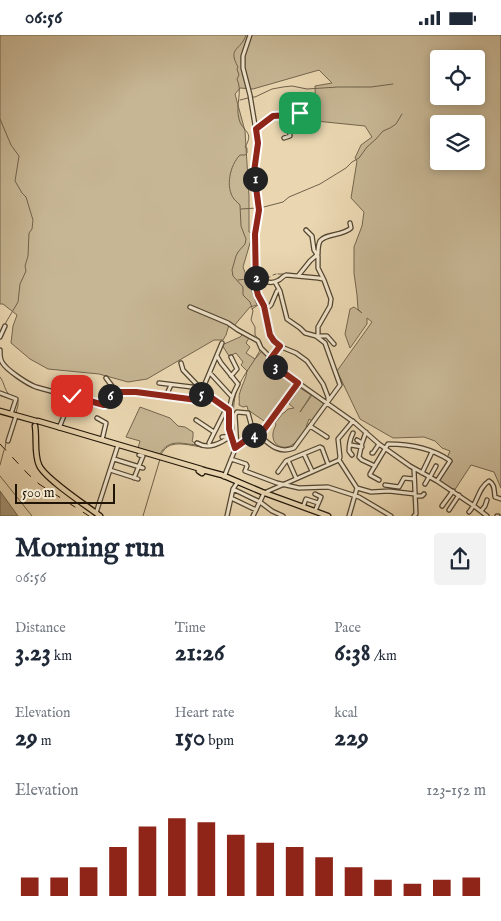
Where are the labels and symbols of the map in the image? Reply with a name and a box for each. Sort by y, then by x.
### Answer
pin [279,92,321,134]
pin: 1 [242,167,268,191]
pin: 2 [244,265,268,291]
pin: 3 [262,355,288,379]
pin [51,375,93,417]
pin: 5 [188,381,214,407]
pin: 6 [98,383,122,409]
pin: 4 [242,423,266,447]
scale bar [15,481,115,504]

